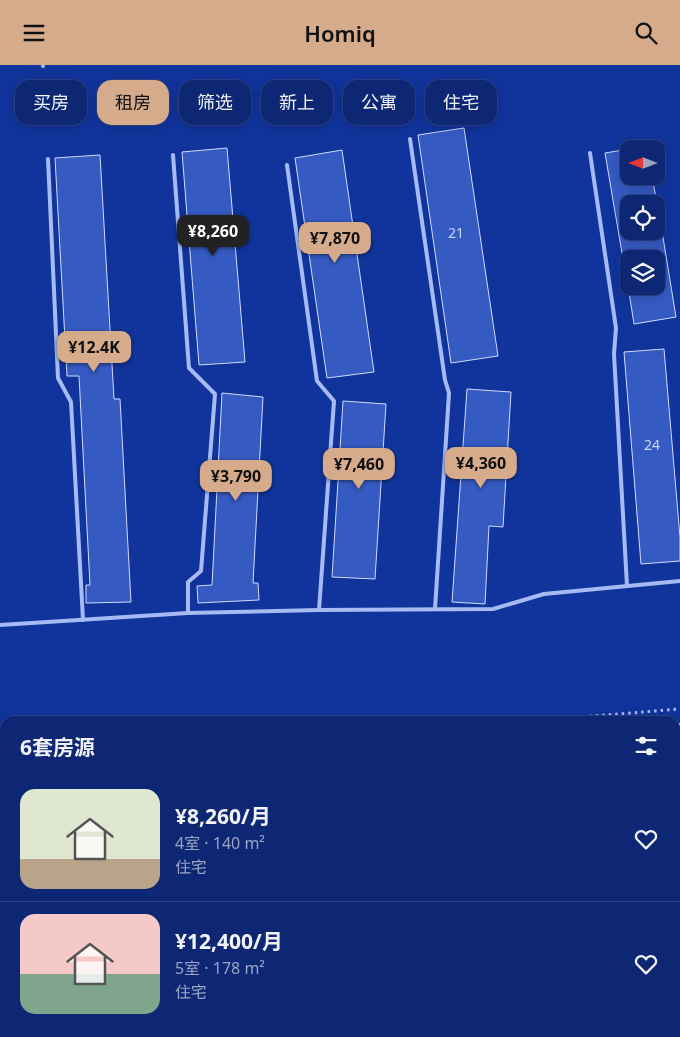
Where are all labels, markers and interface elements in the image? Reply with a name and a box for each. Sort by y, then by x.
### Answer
text: Homiq [304,18,376,48]
icon: menu [20,19,48,47]
icon: search [632,19,660,47]
chip: 买房 [15,80,87,125]
chip: 租房 [97,80,169,125]
chip: 筛选 [179,80,251,125]
chip: 新上 [261,80,333,125]
chip: 公寓 [343,80,415,125]
chip: 住宅 [425,80,497,125]
north arrow [620,140,665,185]
map controls [620,140,665,295]
button: locate [620,195,665,240]
pin: ¥8,260 [172,215,254,257]
text: ¥8,260 [188,220,238,242]
pin: ¥7,870 [294,221,376,264]
house number: 21 [448,223,464,242]
text: ¥7,870 [310,227,360,249]
button: layers [620,250,665,295]
pin: ¥12.4K [53,331,135,373]
text: ¥12.4K [68,336,120,358]
house number: 24 [644,435,660,454]
pin: ¥7,460 [318,447,400,490]
pin: ¥4,360 [440,447,522,489]
text: ¥4,360 [456,452,506,474]
text: ¥7,460 [334,453,384,475]
pin: ¥3,790 [195,459,277,502]
text: ¥3,790 [211,465,261,487]
icon: filters [632,732,660,760]
text: 6套房源 [20,733,95,761]
text: ¥8,260/月 [175,802,271,830]
icon: home [60,809,120,869]
icon: heart [632,825,660,853]
text: 4室 · 140 m² [175,832,265,854]
text: 住宅 [175,856,207,878]
text: ¥12,400/月 [175,927,283,955]
icon: home [60,934,120,994]
icon: heart [632,950,660,978]
text: 5室 · 178 m² [175,957,265,979]
text: 住宅 [175,981,207,1003]

